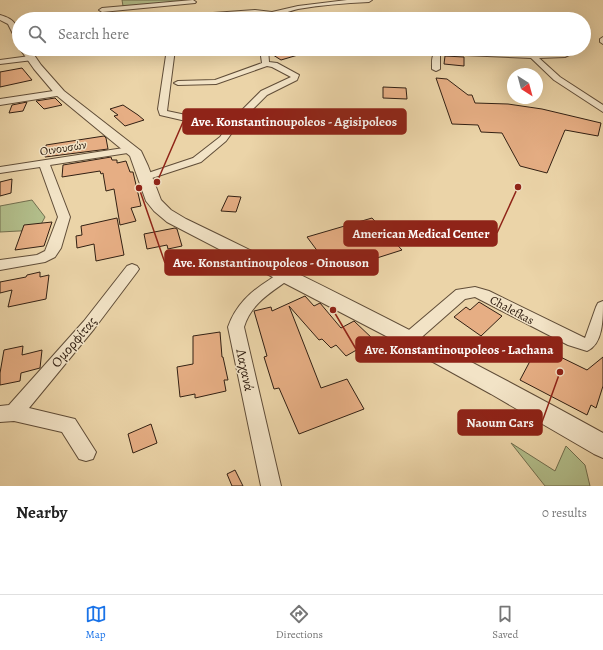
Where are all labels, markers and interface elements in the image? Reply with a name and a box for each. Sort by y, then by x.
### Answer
search box [12,12,591,56]
icon: search [26,23,48,45]
text: Search here [58,24,129,44]
north arrow [507,68,543,104]
callout: Ave. Konstantinoupoleos - Agisipoleos [183,109,406,134]
text: Ave. Konstantinoupoleos - Agisipoleos [190,113,397,130]
street label: Οινουσών [39,136,87,160]
callout: American Medical Center [344,221,497,246]
text: American Medical Center [352,225,490,242]
callout: Ave. Konstantinoupoleos - Oinouson [165,250,378,275]
text: Ave. Konstantinoupoleos - Oinouson [172,254,370,271]
street label: Chalefkas [487,292,537,328]
street label: Ομορφίτας [47,312,101,372]
callout: Ave. Konstantinoupoleos - Lachana [356,337,562,362]
text: Ave. Konstantinoupoleos - Lachana [364,341,554,358]
street label: Λαχανά [231,346,259,393]
callout: Naoum Cars [458,410,542,435]
text: Naoum Cars [466,414,534,431]
text: Nearby [16,501,67,524]
text: 0 results [542,504,587,521]
tab: Map [85,603,107,642]
tab: Directions [276,603,323,642]
tab: Saved [492,603,518,642]

